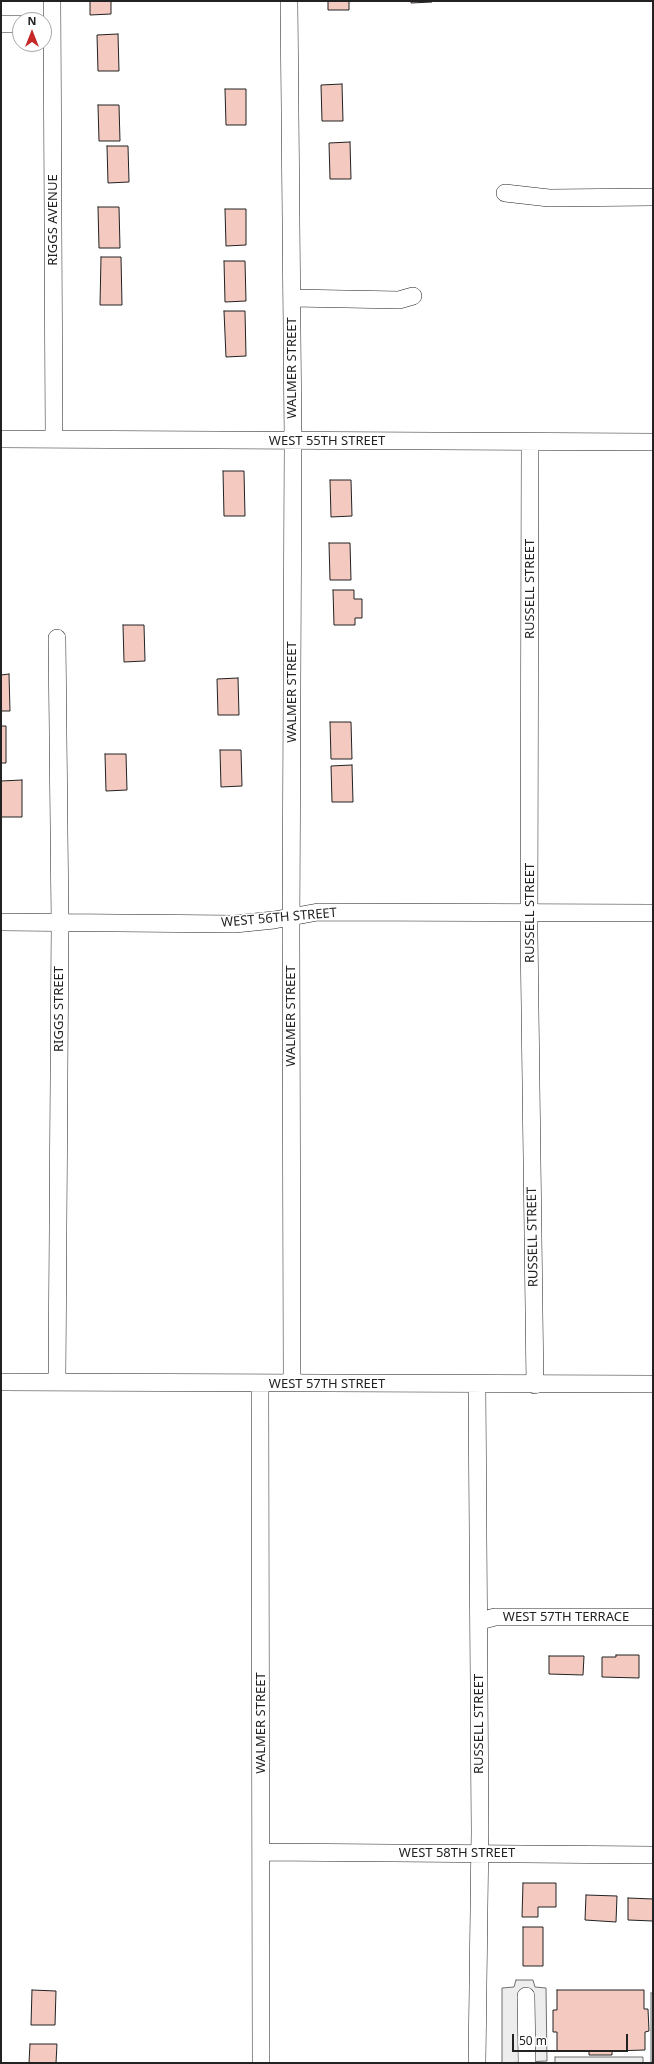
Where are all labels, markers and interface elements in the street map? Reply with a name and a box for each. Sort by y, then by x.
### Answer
north arrow [12,12,52,52]
text: N [28,13,36,28]
street label: RIGGS AVENUE [45,174,61,266]
street label: WALMER STREET [284,317,300,419]
street label: WEST 55TH STREET [269,433,385,449]
street label: RUSSELL STREET [522,539,538,639]
street label: WALMER STREET [284,641,300,743]
street label: RUSSELL STREET [522,863,538,963]
street label: WEST 56TH STREET [220,905,338,931]
street label: WALMER STREET [283,965,299,1067]
street label: RIGGS STREET [51,966,67,1052]
street label: RUSSELL STREET [524,1187,542,1287]
street label: WEST 57TH STREET [269,1376,385,1392]
street label: WEST 57TH TERRACE [503,1609,629,1625]
street label: WALMER STREET [253,1672,269,1774]
street label: RUSSELL STREET [471,1674,487,1774]
street label: WEST 58TH STREET [399,1845,515,1861]
scale bar [514,2026,630,2052]
text: 50 m [519,2032,547,2049]

